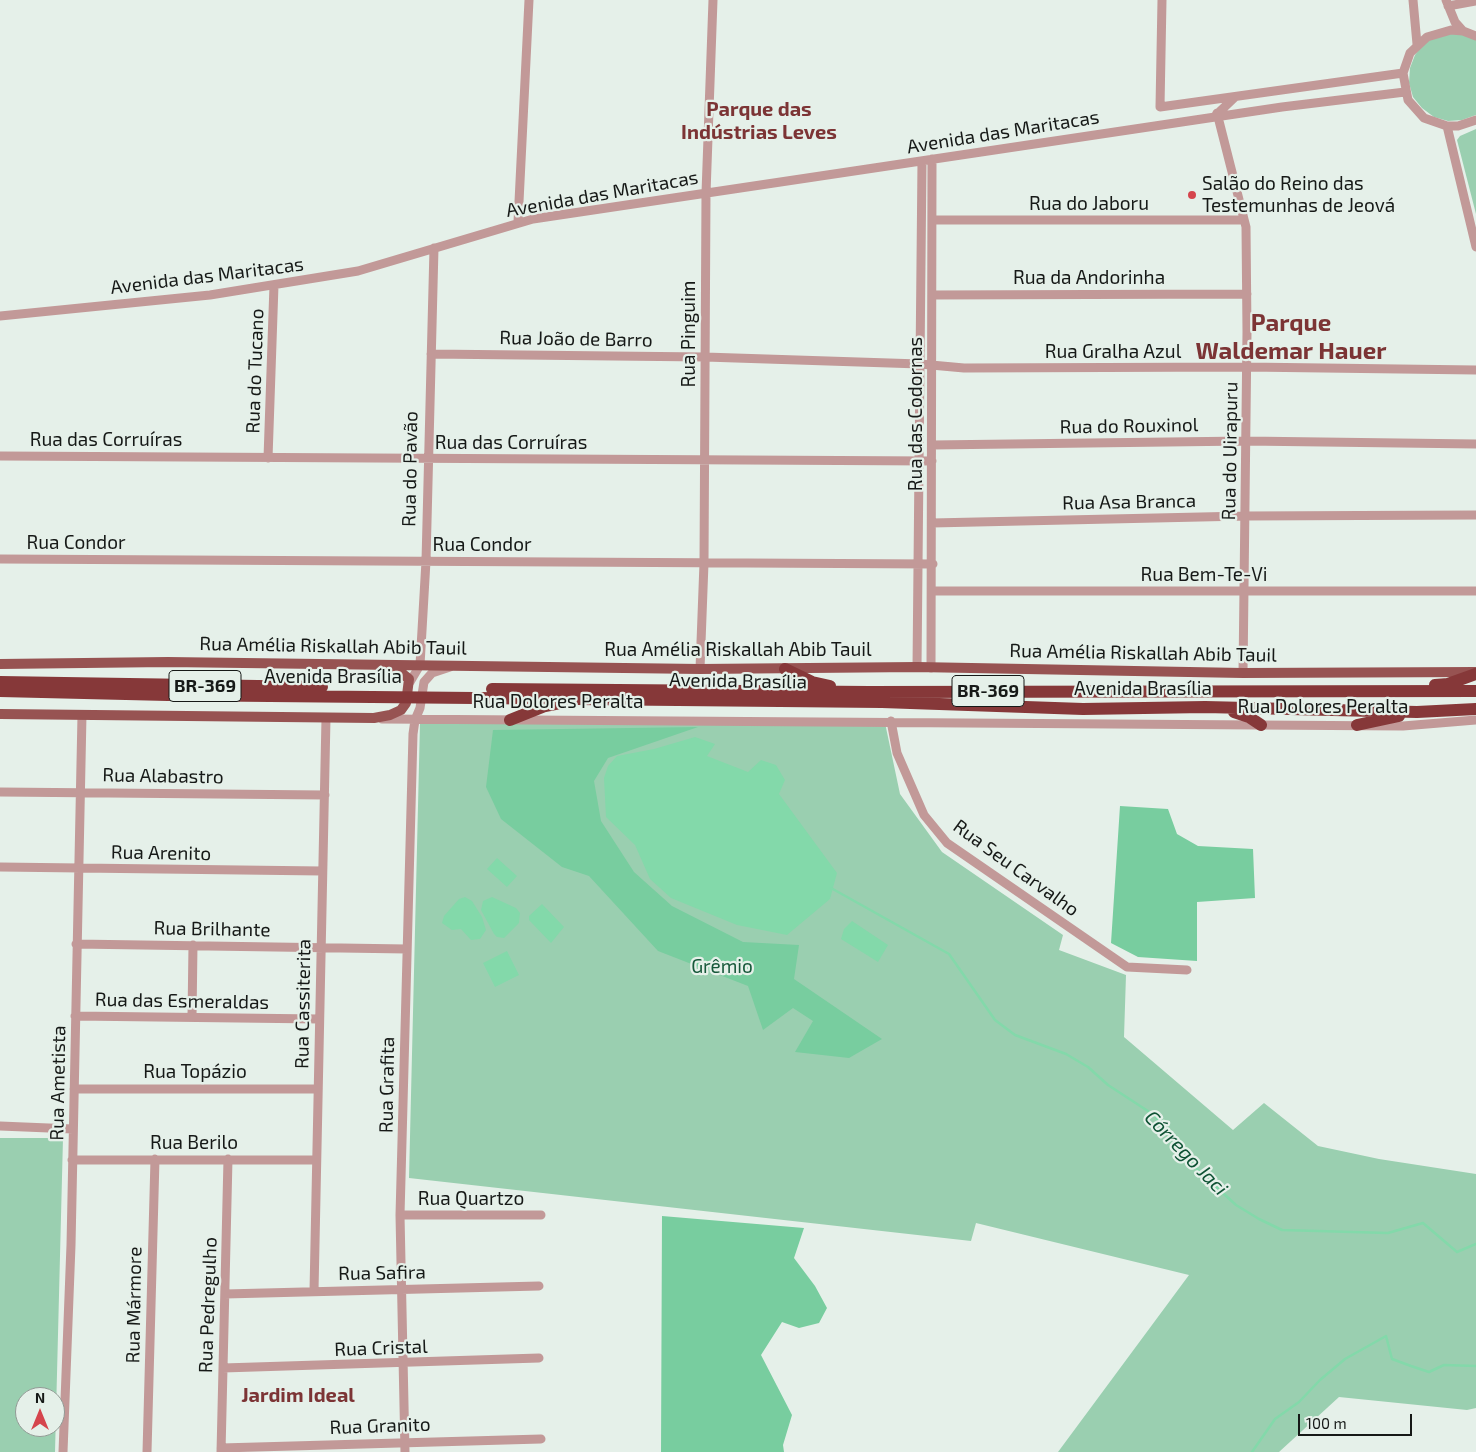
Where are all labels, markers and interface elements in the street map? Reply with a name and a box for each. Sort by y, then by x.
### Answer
district label: Parque das Indústrias Leves [681,97,837,144]
street label: Avenida das Maritacas [905,106,1101,158]
street label: Avenida das Maritacas [504,166,700,222]
place label: Salão do Reino das Testemunhas de Jeová [1202,173,1395,217]
marker: Salão do Reino das Testemunhas de Jeová [1186,189,1198,201]
street label: Rua do Jaboru [1029,193,1149,215]
street label: Avenida das Maritacas [109,253,305,299]
street label: Rua da Andorinha [1013,267,1165,289]
street label: Rua Pinguim [678,281,700,387]
street label: Rua do Tucano [241,308,269,434]
district label: Parque Waldemar Hauer [1195,309,1387,365]
street label: Rua João de Barro [499,326,653,352]
street label: Rua das Codornas [905,337,927,491]
street label: Rua Gralha Azul [1045,341,1181,363]
street label: Rua do Uirapuru [1217,381,1243,521]
street label: Rua do Pavão [398,411,422,527]
street label: Rua do Rouxinol [1059,413,1199,439]
street label: Rua das Corruíras [30,429,182,451]
street label: Rua das Corruíras [435,432,587,454]
street label: Rua Asa Branca [1062,489,1196,515]
street label: Rua Condor [26,532,126,554]
street label: Rua Condor [432,534,532,556]
street label: Rua Bem-Te-Vi [1141,564,1267,586]
street label: Rua Amélia Riskallah Abib Tauil [199,632,467,660]
street label: Rua Amélia Riskallah Abib Tauil [604,639,872,661]
street label: Rua Amélia Riskallah Abib Tauil [1009,639,1277,667]
street label: Avenida Brasília [264,666,402,688]
street label: Avenida Brasília [669,668,807,694]
road number: BR-369 [169,670,241,701]
road number: BR-369 [952,676,1024,706]
street label: Avenida Brasília [1074,678,1212,700]
street label: Rua Dolores Peralta [472,691,644,713]
street label: Rua Dolores Peralta [1237,696,1409,718]
street label: Rua Alabastro [102,764,224,788]
street label: Rua Seu Carvalho [949,815,1083,921]
street label: Rua Arenito [111,841,211,865]
street label: Rua Brilhante [153,917,271,941]
street label: Rua Cassiterita [290,939,316,1069]
park label: Grêmio [691,956,753,978]
street label: Rua das Esmeraldas [95,988,269,1014]
street label: Rua Ametista [46,1025,70,1141]
street label: Rua Grafita [375,1037,399,1133]
street label: Rua Topázio [143,1061,247,1083]
water label: Córrego Jaci [1139,1105,1233,1201]
street label: Rua Berilo [150,1132,238,1154]
street label: Rua Quartzo [418,1188,524,1210]
street label: Rua Pedregulho [194,1237,222,1373]
street label: Rua Mármore [122,1246,146,1364]
street label: Rua Safira [338,1261,426,1285]
street label: Rua Cristal [334,1335,428,1361]
district label: Jardim Ideal [241,1383,355,1407]
north arrow [15,1387,65,1437]
text: N [35,1389,45,1406]
scale bar [1301,1404,1415,1436]
street label: Rua Granito [329,1413,431,1439]
text: 100 m [1306,1414,1347,1432]

